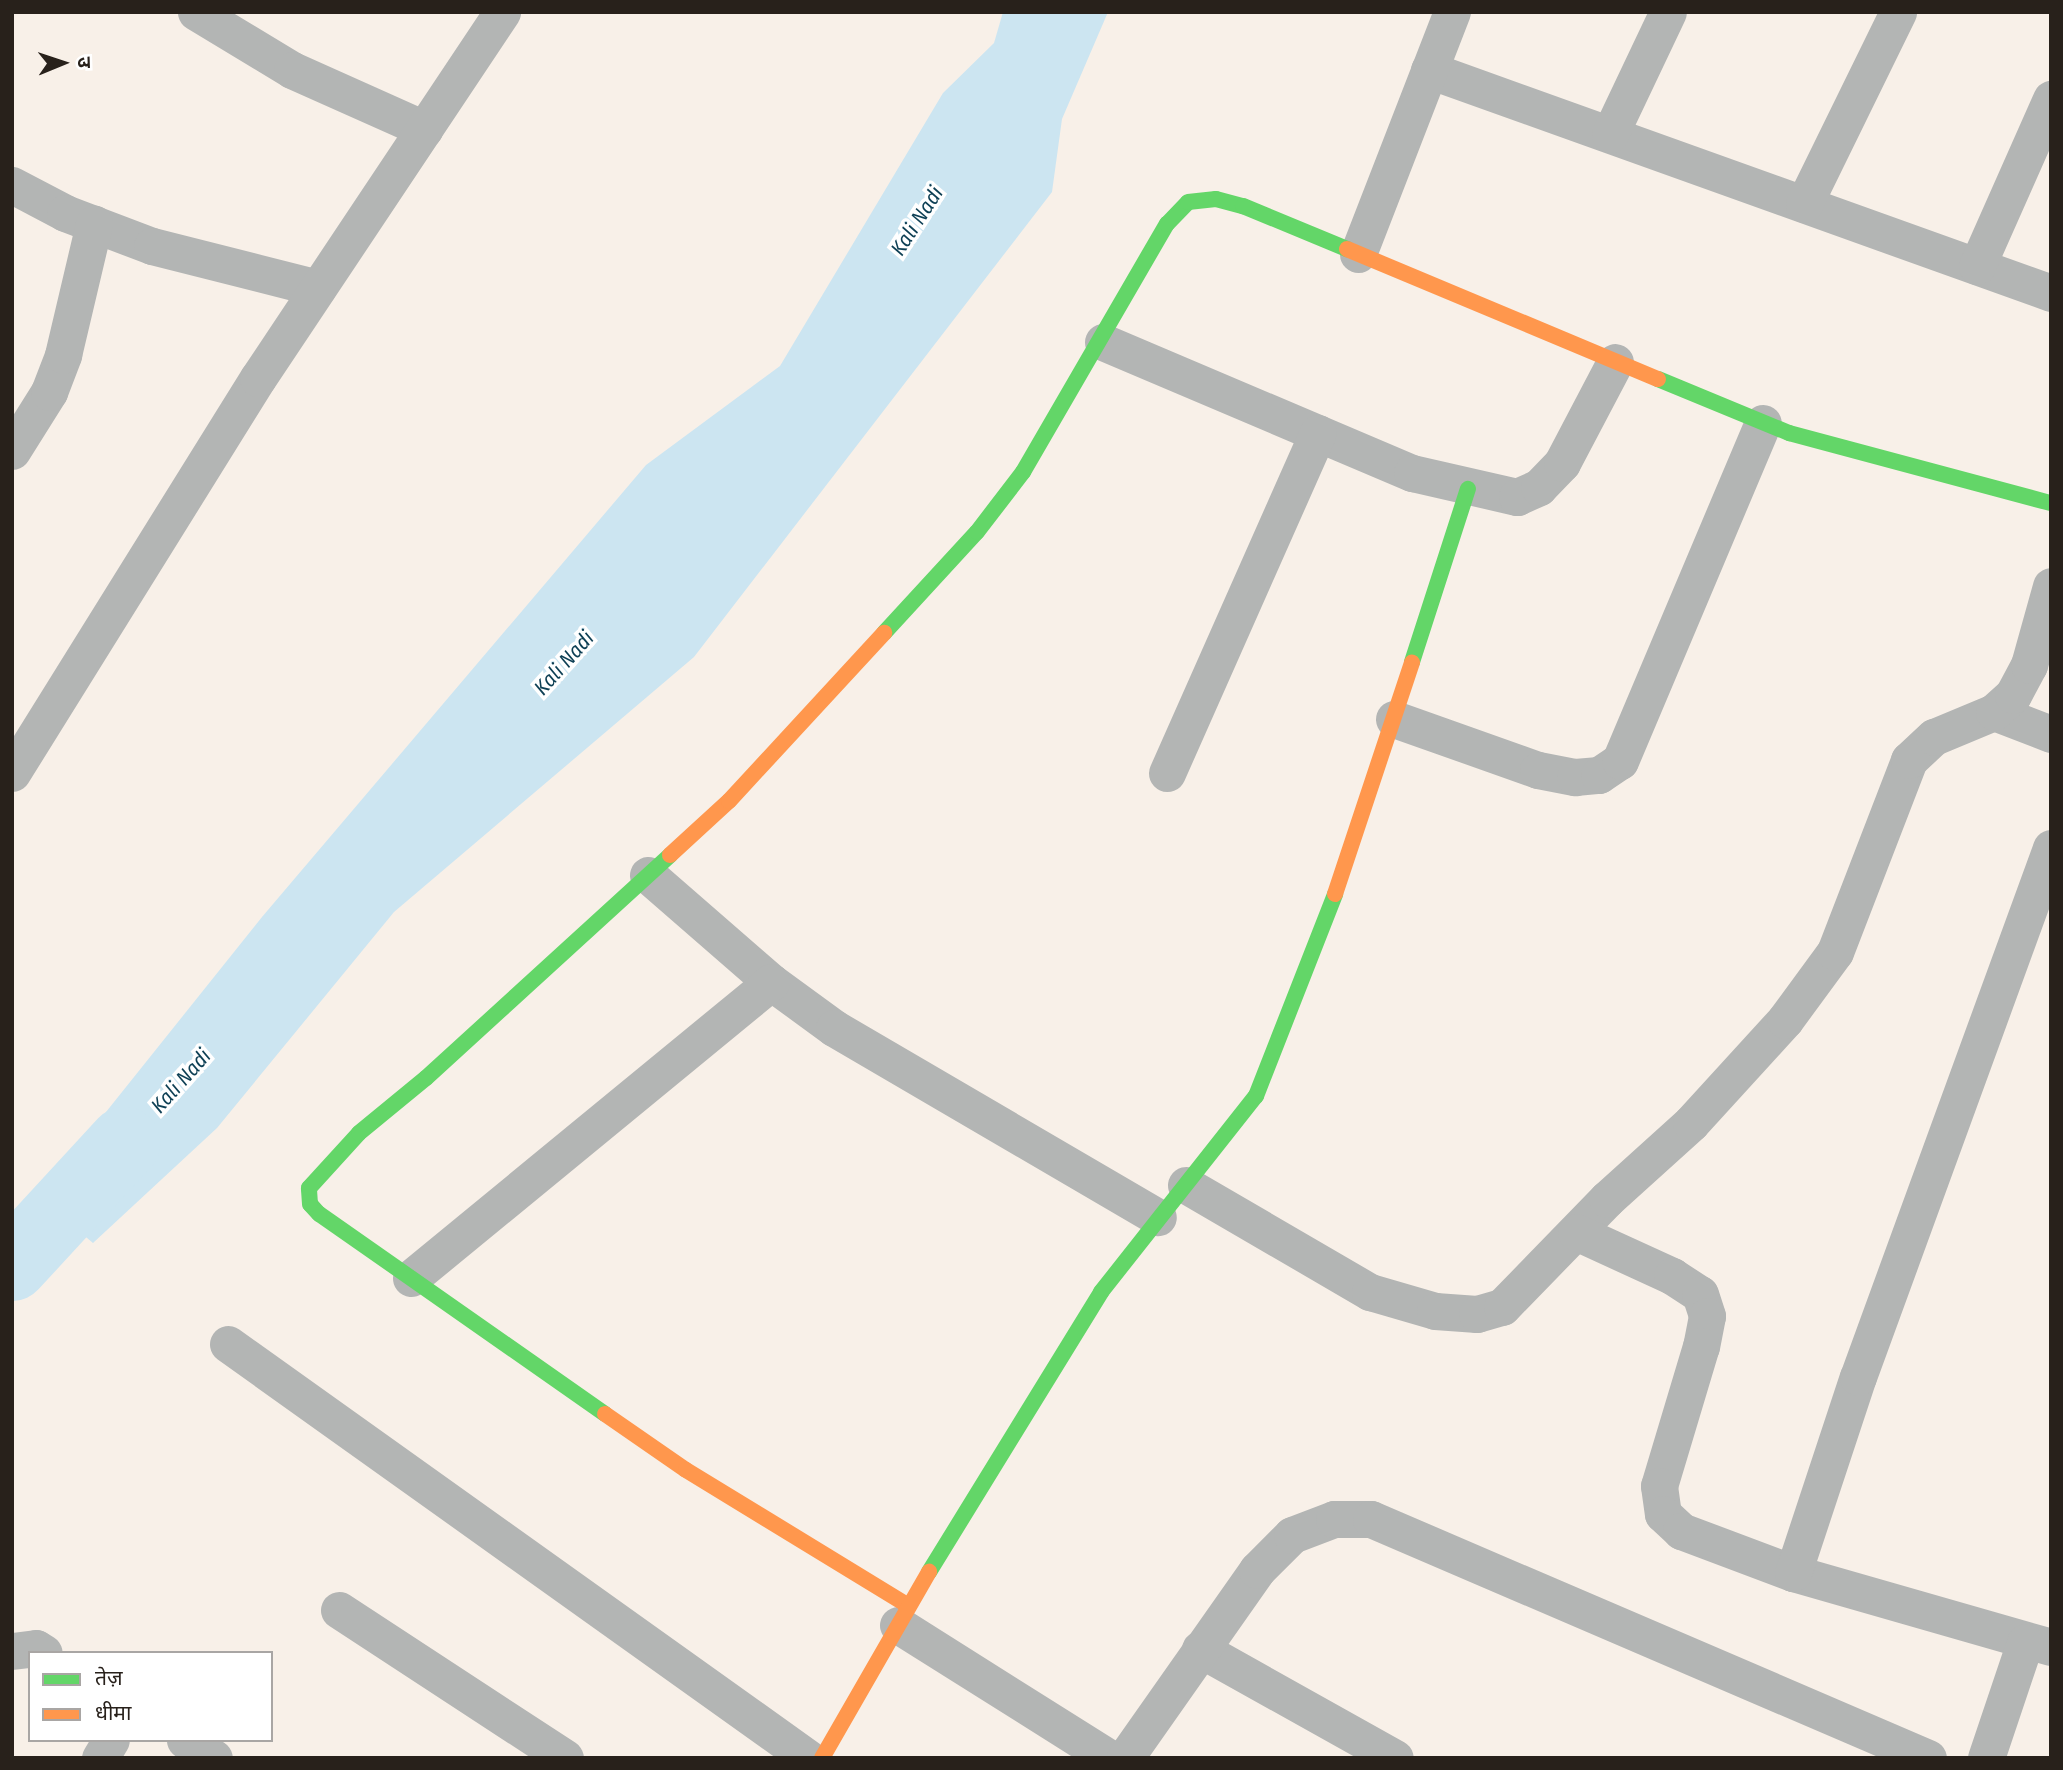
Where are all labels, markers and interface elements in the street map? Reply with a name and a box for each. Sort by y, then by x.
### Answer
north arrow [28,28,98,98]
text: उ [73,56,96,68]
water label: Kali Nadi [885,182,949,260]
water label: Kali Nadi [529,626,599,700]
water label: Kali Nadi [146,1044,216,1118]
legend [28,1651,273,1742]
text: तेज़ [95,1665,123,1691]
text: धीमा [95,1700,131,1726]

